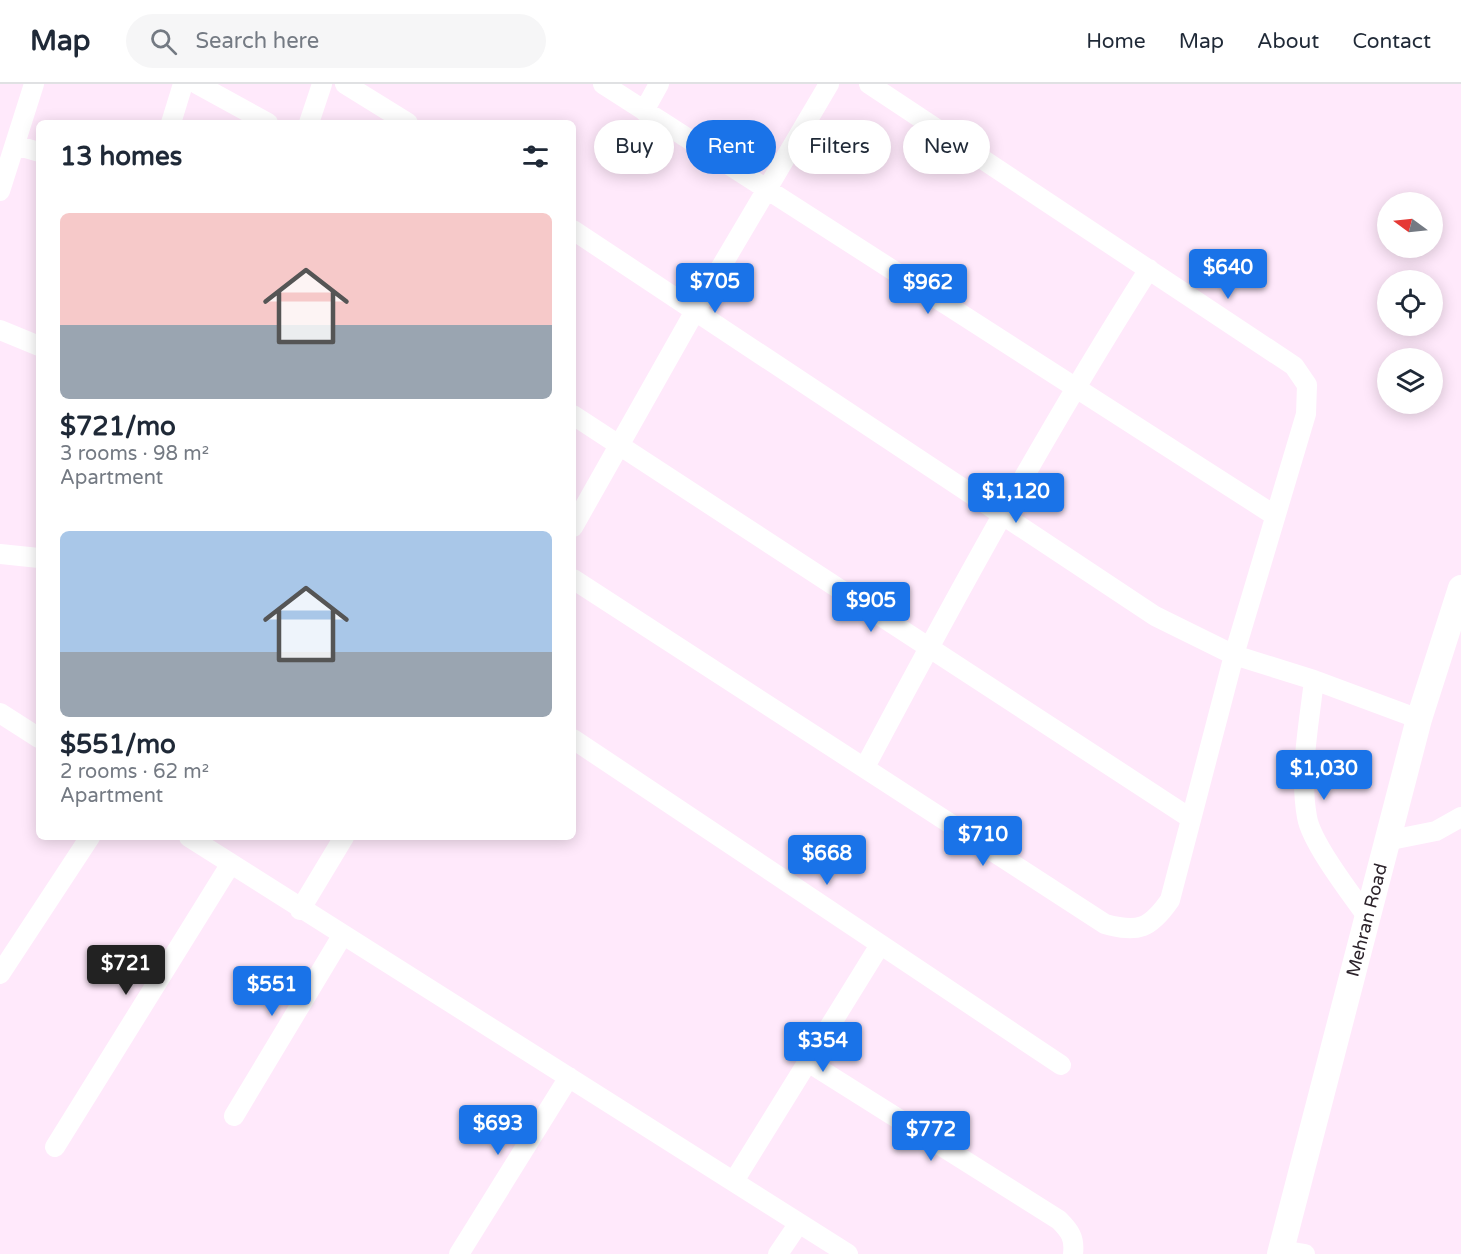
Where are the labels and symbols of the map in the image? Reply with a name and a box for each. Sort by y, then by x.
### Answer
north arrow [1377,192,1443,258]
pin: $640 [1192,249,1264,300]
pin: $705 [679,263,751,314]
pin: $962 [892,264,964,315]
pin: $1,120 [967,473,1065,524]
pin: $905 [835,582,907,633]
pin: $1,030 [1275,750,1373,801]
pin: $710 [947,816,1019,867]
pin: $668 [791,835,863,886]
street label: Mehran Road [1341,861,1392,979]
pin: $721 [90,945,162,996]
pin: $551 [236,966,308,1017]
pin: $354 [787,1022,859,1073]
pin: $693 [462,1105,534,1156]
pin: $772 [895,1111,967,1162]

